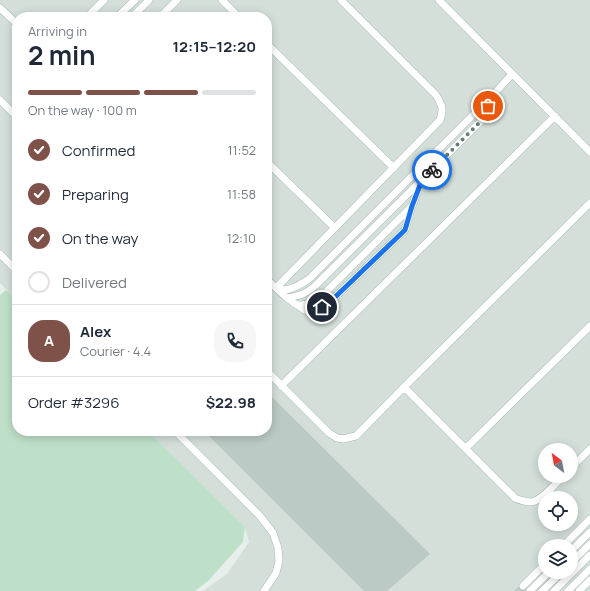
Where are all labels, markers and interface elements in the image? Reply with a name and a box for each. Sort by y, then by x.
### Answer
text: Arriving in [28,22,87,40]
text: 12:15–12:20 [173,36,256,57]
text: 2 min [28,37,96,73]
pin [471,89,505,123]
icon: bag [477,95,499,117]
text: On the way · 100 m [28,101,137,119]
icon: check [28,139,50,161]
text: Confirmed [62,140,135,161]
text: 11:52 [227,141,256,159]
courier [412,150,452,190]
icon: bike [421,159,443,181]
icon: check [28,183,50,205]
text: Preparing [62,184,129,205]
text: 11:58 [227,185,256,203]
icon: check [28,227,50,249]
text: On the way [62,228,138,249]
text: 12:10 [227,229,256,247]
text: Delivered [62,272,127,293]
pin [305,290,339,324]
icon: home [311,296,333,318]
button: phone [214,320,256,362]
text: Alex [80,321,111,342]
text: A [44,330,54,351]
text: Courier · 4.4 [80,342,151,360]
text: Order #3296 [28,392,119,413]
text: $22.98 [206,392,256,413]
north arrow [538,443,578,483]
map controls [538,443,578,579]
button: locate [538,491,578,531]
button: layers [538,539,578,579]

